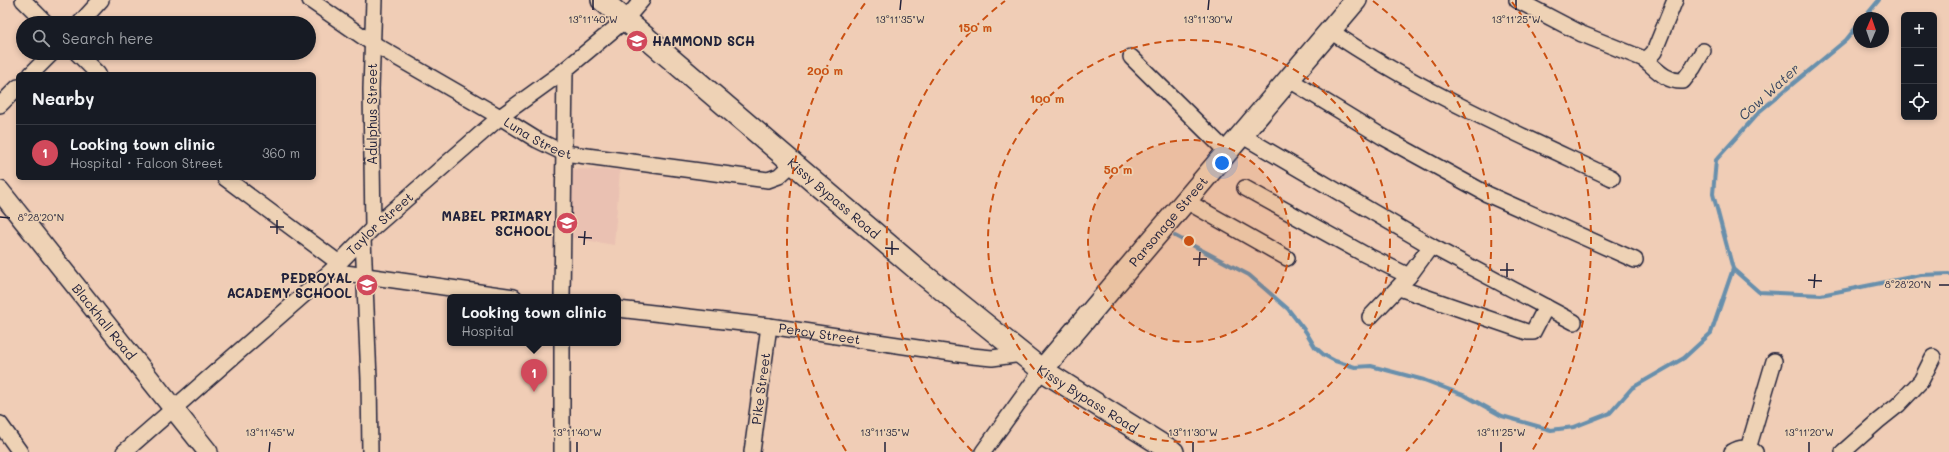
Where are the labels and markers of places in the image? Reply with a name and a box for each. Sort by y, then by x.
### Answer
school or university icon: HAMMOND SCH [624,28,650,54]
place label: HAMMOND SCH [652,32,755,49]
place label: MABEL PRIMARY SCHOOL [442,207,552,239]
school or university icon: MABEL PRIMARY SCHOOL [554,210,580,236]
centre of rings [1182,234,1196,248]
place label: PEDROYAL ACADEMY SCHOOL [227,269,352,301]
school or university icon: PEDROYAL ACADEMY SCHOOL [354,272,380,298]
pin: 1 [521,359,547,392]

